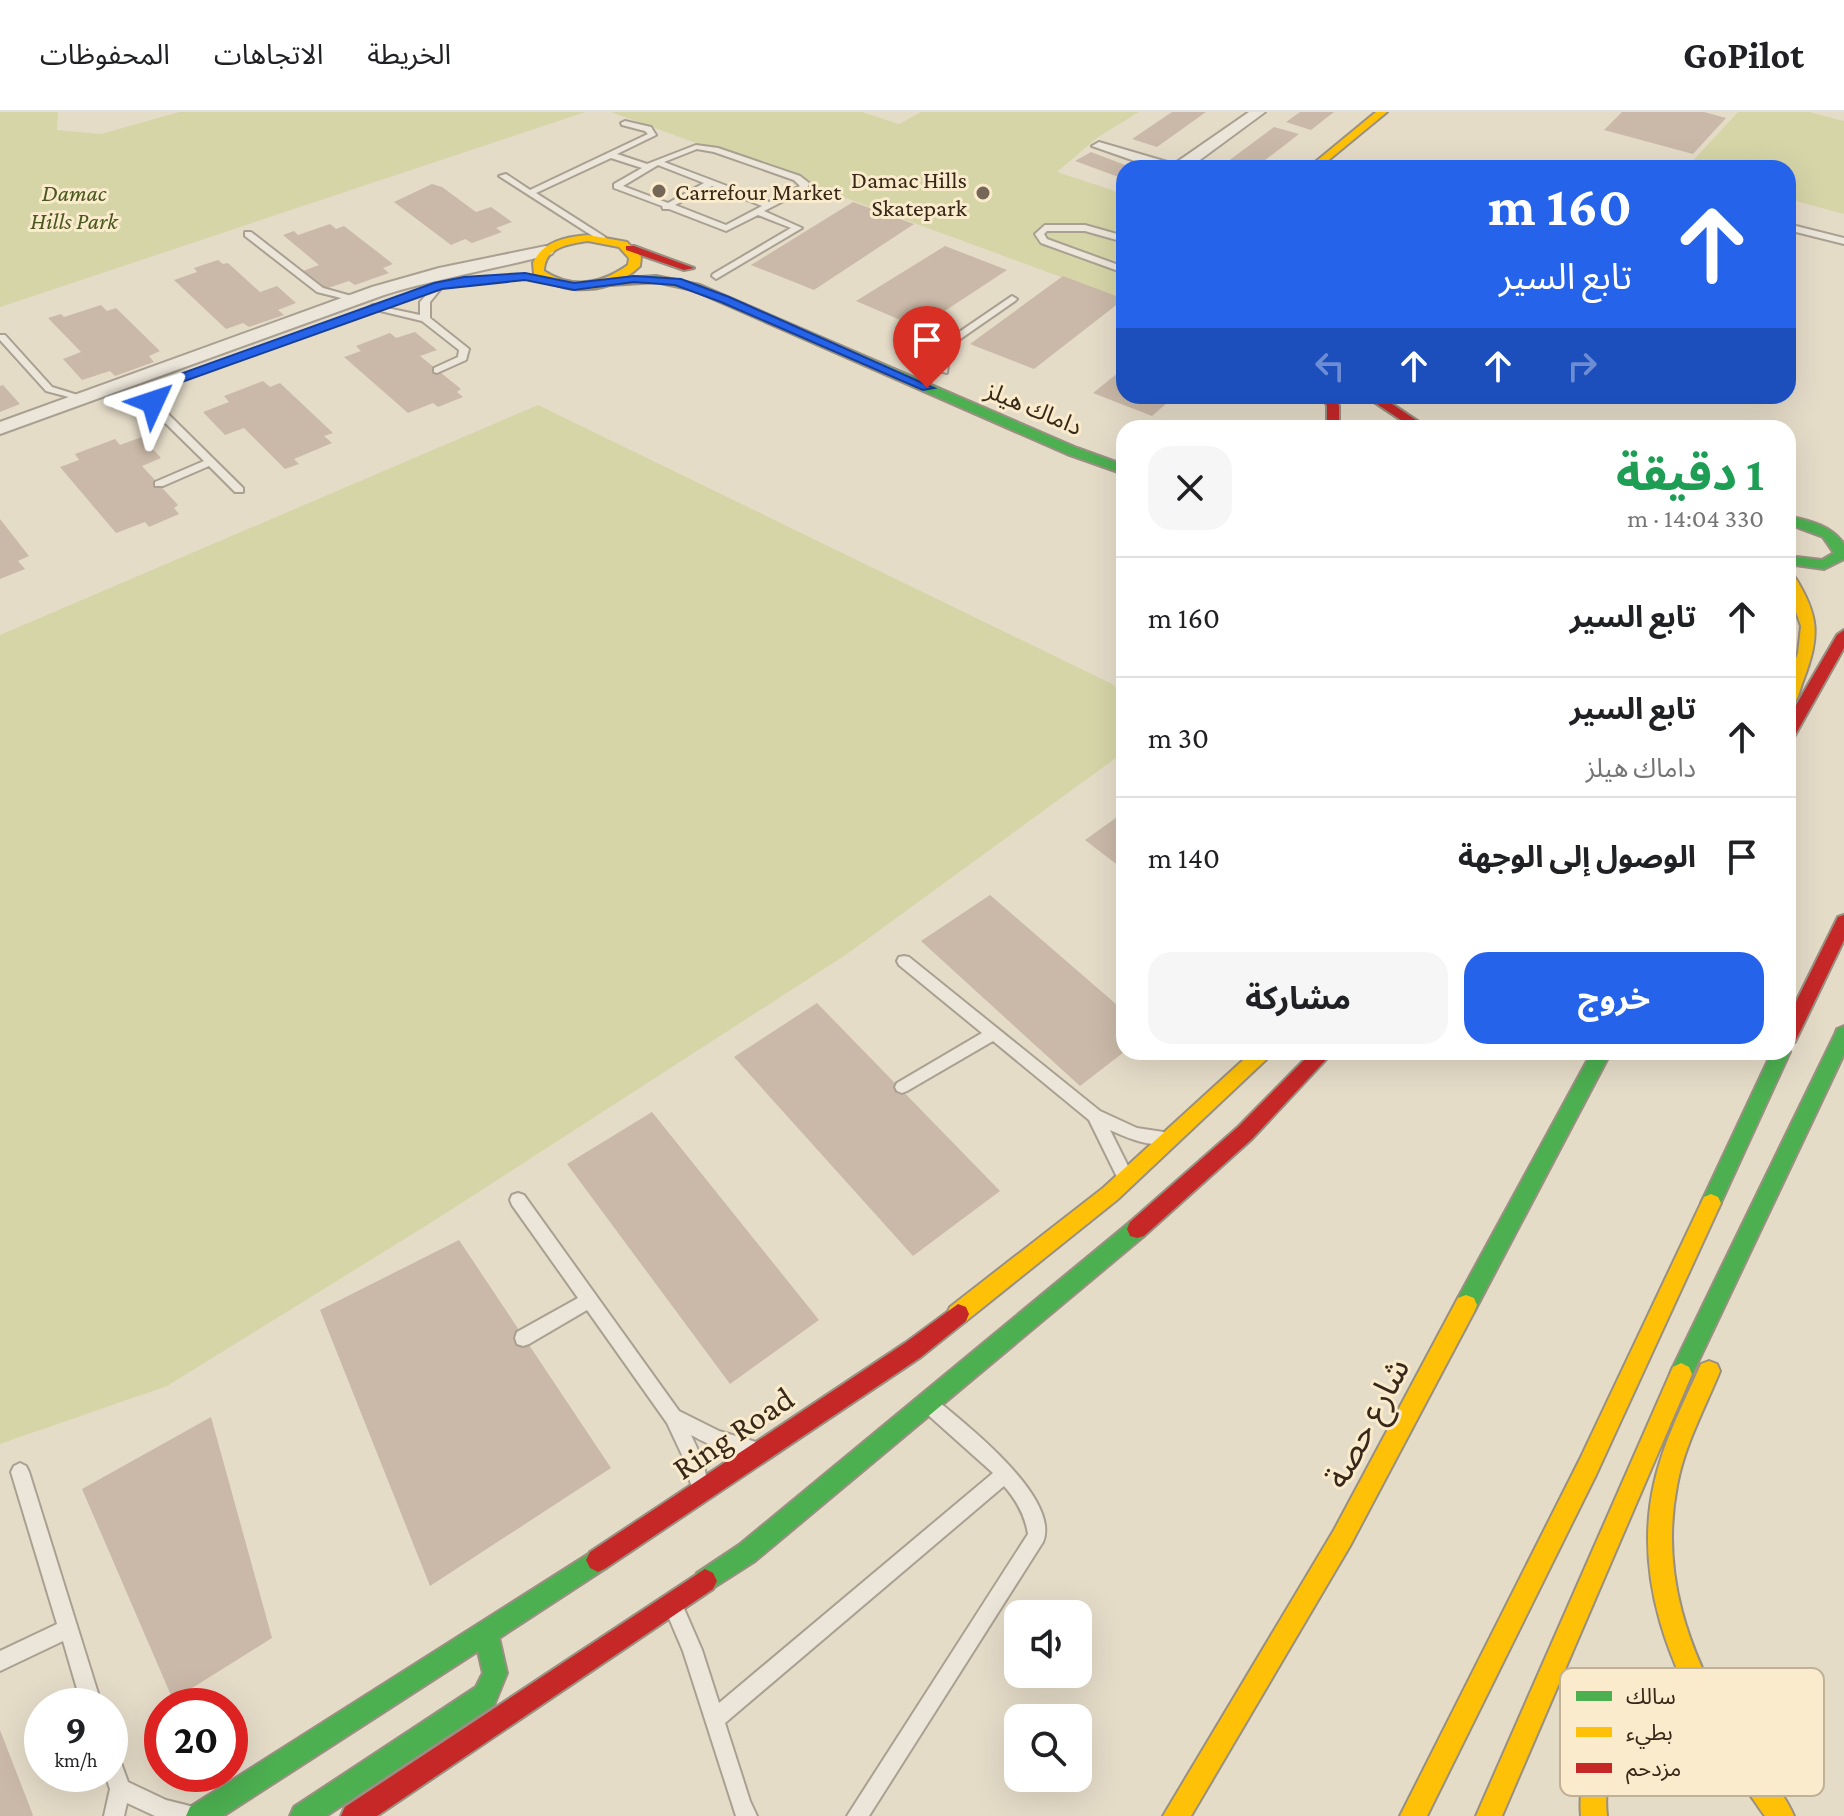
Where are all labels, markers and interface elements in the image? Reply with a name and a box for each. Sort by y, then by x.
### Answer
text: GoPilot [1683,34,1804,76]
text: المحفوظات [40,39,170,70]
text: الاتجاهات [214,39,323,70]
text: الخريطة [367,39,451,70]
place label: Damac Hills Skatepark [851,166,968,221]
text: 160 m [1488,175,1632,237]
place label: Carrefour Market [675,178,842,205]
park label: Damac Hills Park [30,179,119,234]
marker: Carrefour Market [650,182,668,200]
marker: Damac Hills Skatepark [974,184,992,202]
icon: ahead [1660,192,1764,296]
text: تابع السير [1499,257,1632,297]
pin [893,306,961,388]
icon: arrive [905,318,949,362]
icon: left [1308,344,1352,388]
icon: ahead [1392,344,1436,388]
icon: ahead [1476,344,1520,388]
icon: right [1560,344,1604,388]
position arrow [111,360,195,444]
street label: داماك هيلز [981,375,1086,441]
button: close [1148,446,1232,530]
text: 1 دقيقة [1616,447,1764,500]
text: 330 m · 14:04 [1627,504,1764,533]
icon: ahead [1720,595,1764,639]
text: تابع السير [1570,600,1696,633]
text: 160 m [1148,601,1220,634]
text: تابع السير [1570,692,1696,725]
icon: ahead [1720,715,1764,759]
text: 30 m [1148,721,1209,754]
text: داماك هيلز [1586,754,1696,783]
icon: arrive [1720,835,1764,879]
text: الوصول إلى الوجهة [1458,840,1696,873]
text: 140 m [1148,841,1220,874]
button: مشاركة [1148,952,1448,1044]
button: خروج [1464,952,1764,1044]
street label: شارع حصة [1317,1352,1422,1497]
street label: Ring Road [666,1379,801,1488]
map controls [1004,1600,1092,1792]
button: sound [1004,1600,1092,1688]
legend [1560,1668,1824,1796]
text: سالك [1626,1684,1676,1709]
speed limit sign: 20 [144,1688,248,1792]
button: search [1004,1704,1092,1792]
text: 9 [65,1707,87,1752]
text: بطيء [1626,1720,1673,1749]
text: km/h [54,1749,98,1771]
text: مزدحم [1626,1756,1681,1785]

